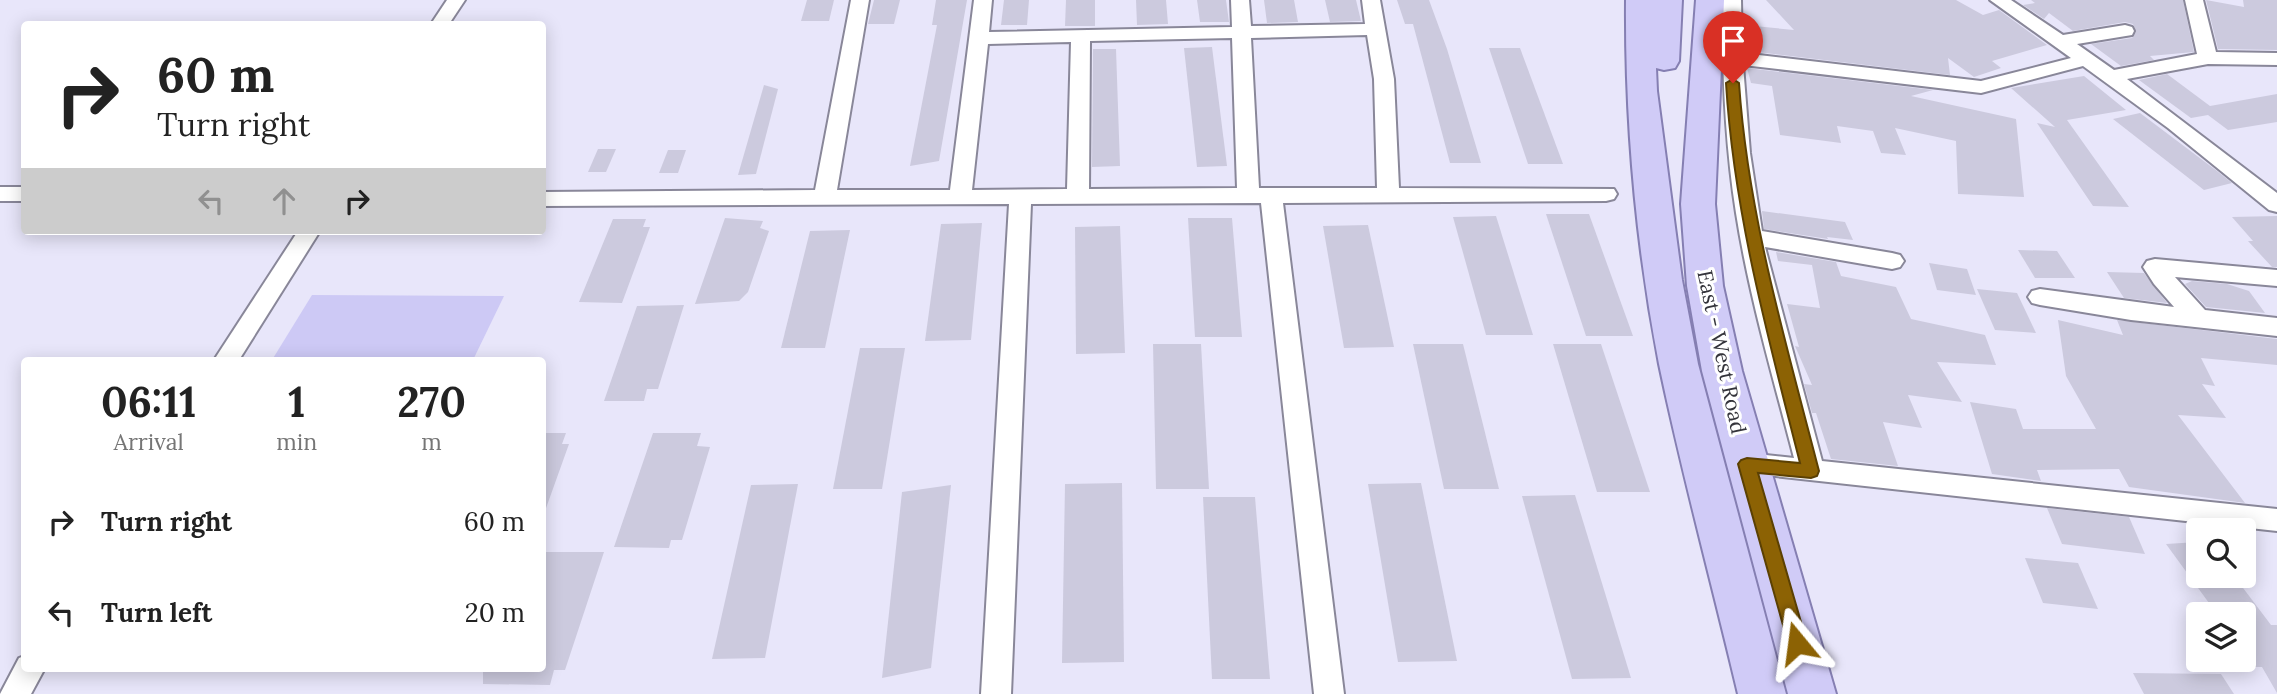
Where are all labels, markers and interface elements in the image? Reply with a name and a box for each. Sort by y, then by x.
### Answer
pin [1703,11,1763,83]
icon: arrive [1714,22,1752,60]
text: 60 m [157,43,274,105]
icon: right [42,49,133,140]
text: Turn right [157,104,310,145]
icon: left [192,182,230,220]
icon: ahead [265,182,303,220]
icon: right [338,182,376,220]
street label: East - West Road [1691,268,1753,436]
text: 06:11 [101,375,196,429]
text: 1 [288,375,305,429]
text: 270 [397,375,466,429]
text: Arrival [114,427,184,456]
text: min [276,427,317,456]
text: m [421,427,442,456]
icon: right [42,503,80,541]
text: Turn right [101,505,232,538]
text: 60 m [464,505,525,538]
map controls [2186,518,2256,672]
button: search [2186,518,2256,588]
icon: left [42,594,80,632]
text: Turn left [101,596,212,629]
text: 20 m [465,596,525,629]
button: layers [2186,602,2256,672]
position arrow [1760,606,1834,680]

